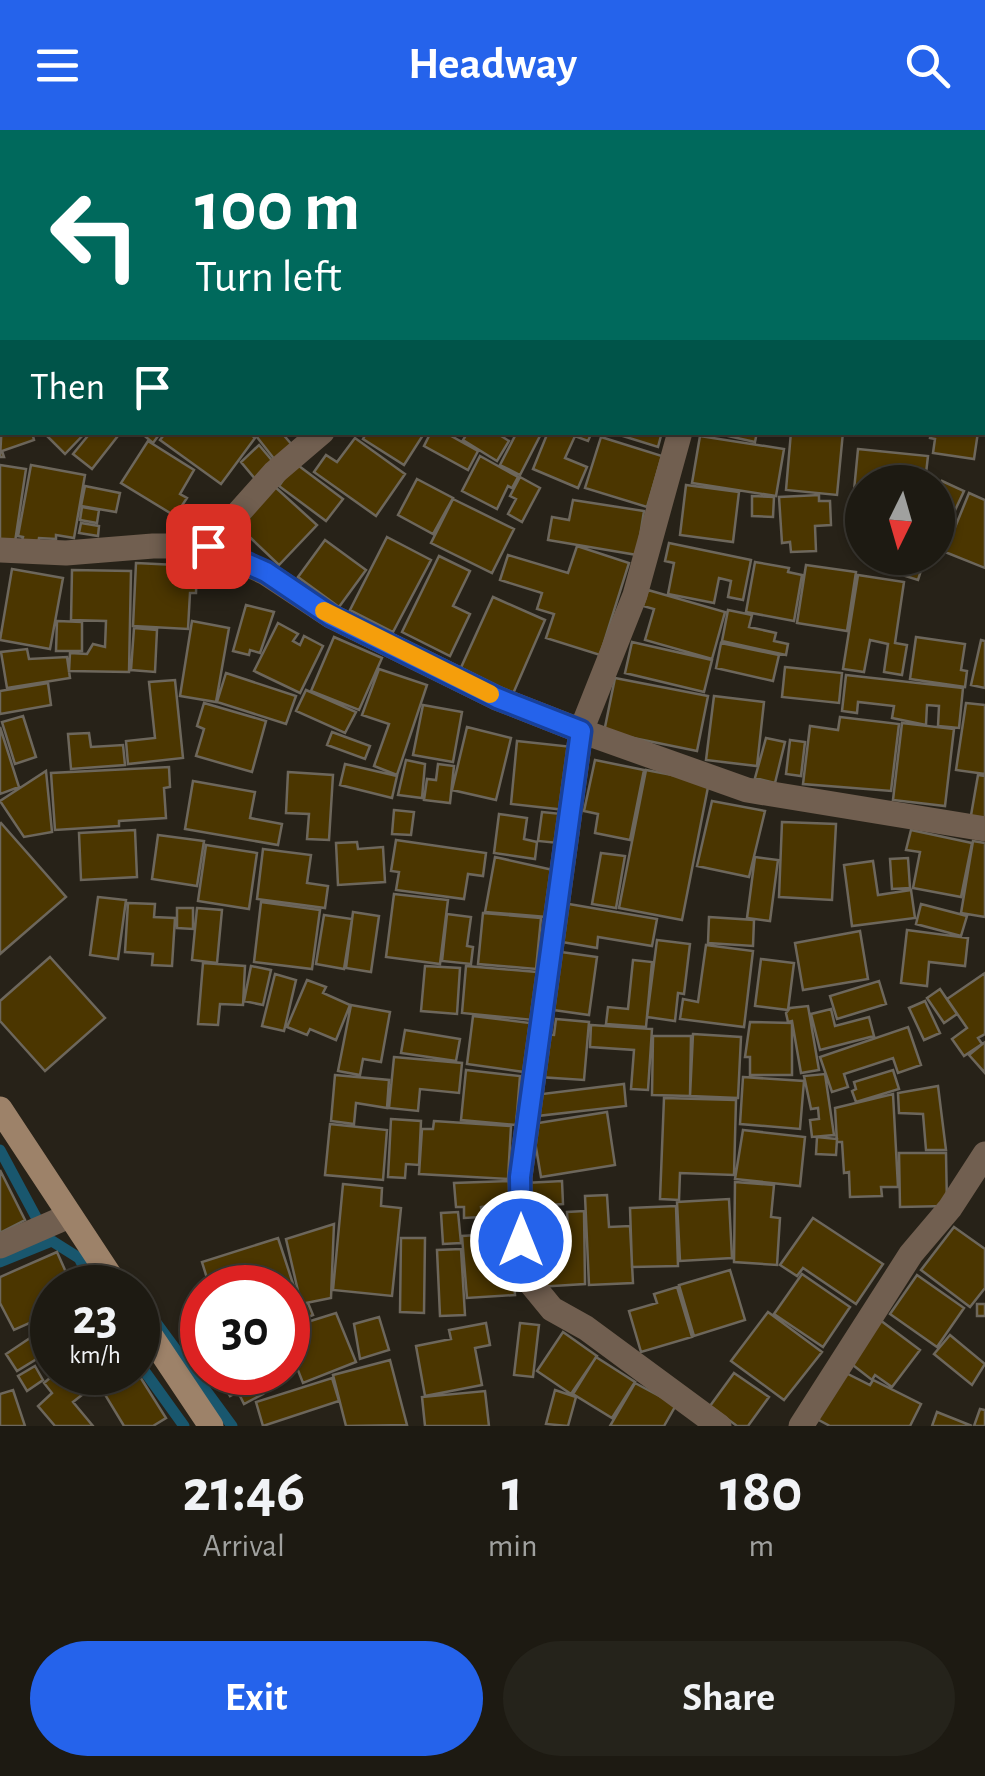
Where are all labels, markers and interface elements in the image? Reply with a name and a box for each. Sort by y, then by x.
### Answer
icon: menu [30,38,85,93]
icon: search [900,38,955,93]
text: Headway [408,42,577,87]
icon: left [30,170,160,300]
text: 100 m [195,173,360,243]
text: Turn left [195,255,342,300]
icon: arrive [125,360,180,415]
text: Then [30,369,105,407]
north arrow [845,465,955,575]
map controls [845,465,955,575]
pin [166,504,251,589]
icon: arrive [181,519,236,574]
position arrow [469,1189,573,1293]
speed limit sign: 30 [180,1265,310,1395]
text: 23 [72,1293,118,1343]
text: km/h [69,1343,121,1368]
text: 21:46 [182,1462,305,1522]
text: 1 [502,1462,523,1522]
text: 180 [720,1462,802,1522]
text: Arrival [203,1530,285,1562]
text: min [488,1530,538,1562]
text: m [748,1530,774,1562]
button: Exit [30,1641,483,1756]
button: Share [503,1641,955,1756]

